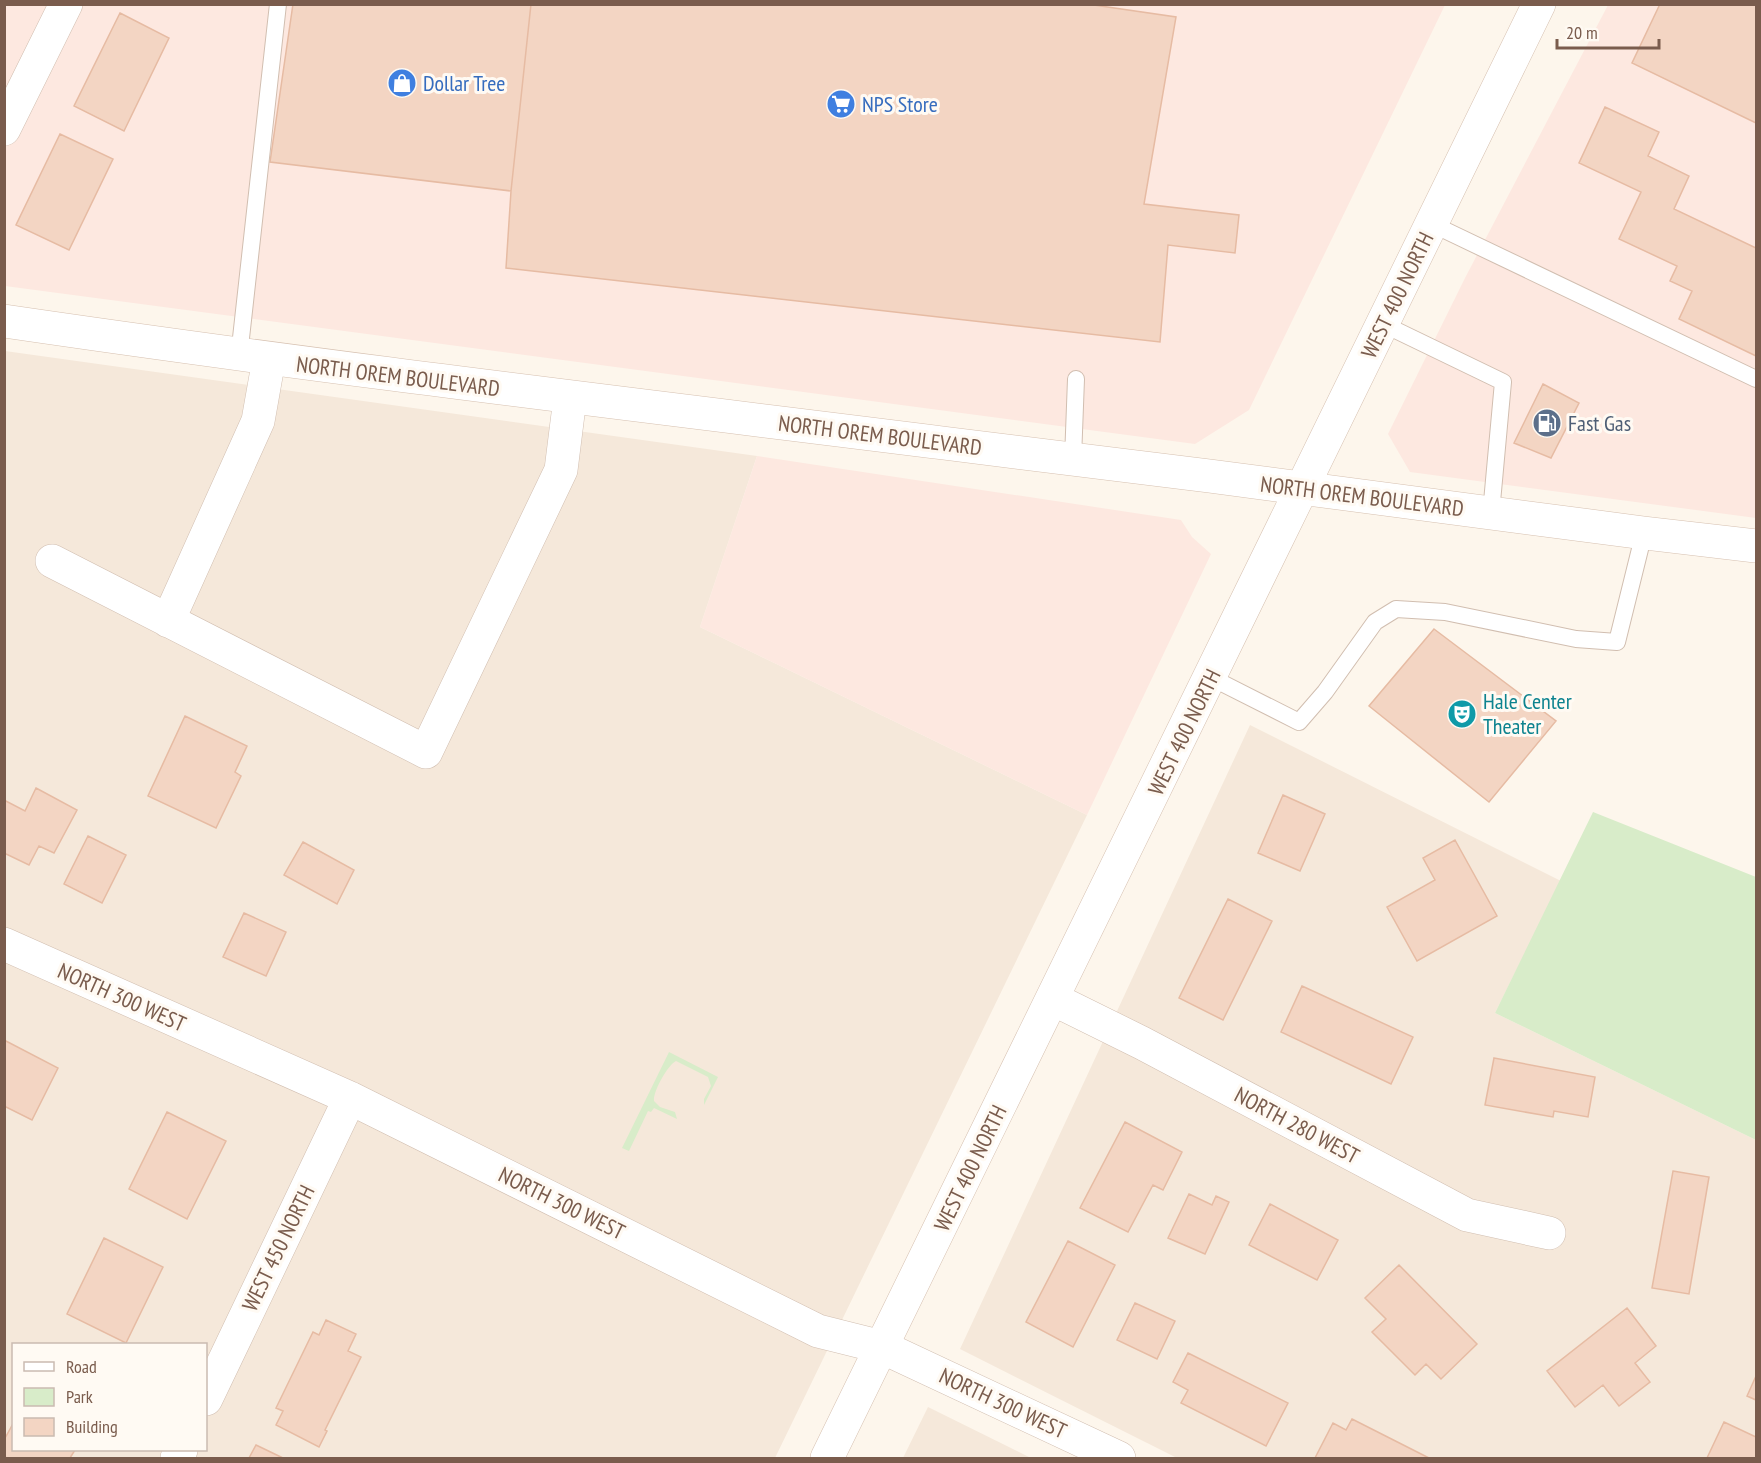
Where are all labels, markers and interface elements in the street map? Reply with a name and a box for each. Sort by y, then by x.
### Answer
scale bar [1557,12,1659,50]
text: 20 m [1566,21,1598,44]
shop icon: Dollar Tree [386,67,418,99]
place label: Dollar Tree [423,69,505,97]
supermarket icon: NPS Store [825,88,857,120]
place label: NPS Store [862,90,938,118]
street label: WEST 400 NORTH [1354,227,1440,363]
street label: NORTH OREM BOULEVARD [295,350,501,402]
fuel station icon: Fast Gas [1531,407,1563,439]
street label: NORTH OREM BOULEVARD [777,409,983,461]
place label: Fast Gas [1568,409,1631,437]
street label: NORTH OREM BOULEVARD [1259,470,1465,522]
street label: WEST 400 NORTH [1141,664,1227,800]
place label: Hale Center Theater [1483,687,1572,740]
theatre icon: Hale Center Theater [1446,698,1478,730]
street label: NORTH 300 WEST [54,956,191,1038]
street label: NORTH 280 WEST [1230,1080,1364,1170]
street label: WEST 400 NORTH [927,1100,1013,1236]
street label: NORTH 300 WEST [494,1160,630,1246]
street label: WEST 450 NORTH [235,1180,321,1316]
legend [12,1343,207,1451]
text: Road [66,1355,97,1378]
street label: NORTH 300 WEST [935,1361,1071,1445]
text: Park [66,1385,93,1408]
text: Building [66,1415,118,1438]

